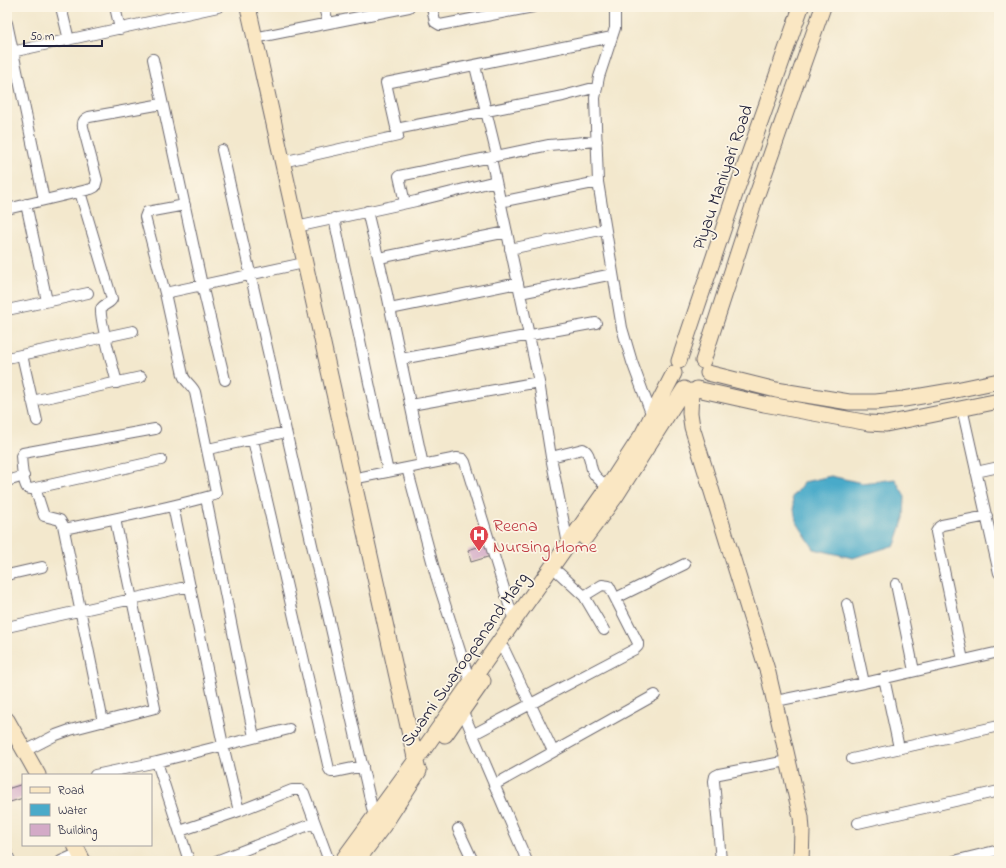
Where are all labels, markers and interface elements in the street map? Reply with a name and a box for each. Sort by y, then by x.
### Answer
scale bar [24,22,102,48]
text: 50 m [30,28,54,46]
street label: Piyau Maniyari Road [687,102,761,254]
place label: Reena Nursing Home [493,514,598,562]
hospital icon: Reena Nursing Home [468,524,490,552]
street label: Swami Swaroopanand Marg [395,567,537,753]
legend [22,774,152,846]
text: Road [58,782,84,800]
text: Water [58,802,87,820]
text: Building [57,822,97,841]

